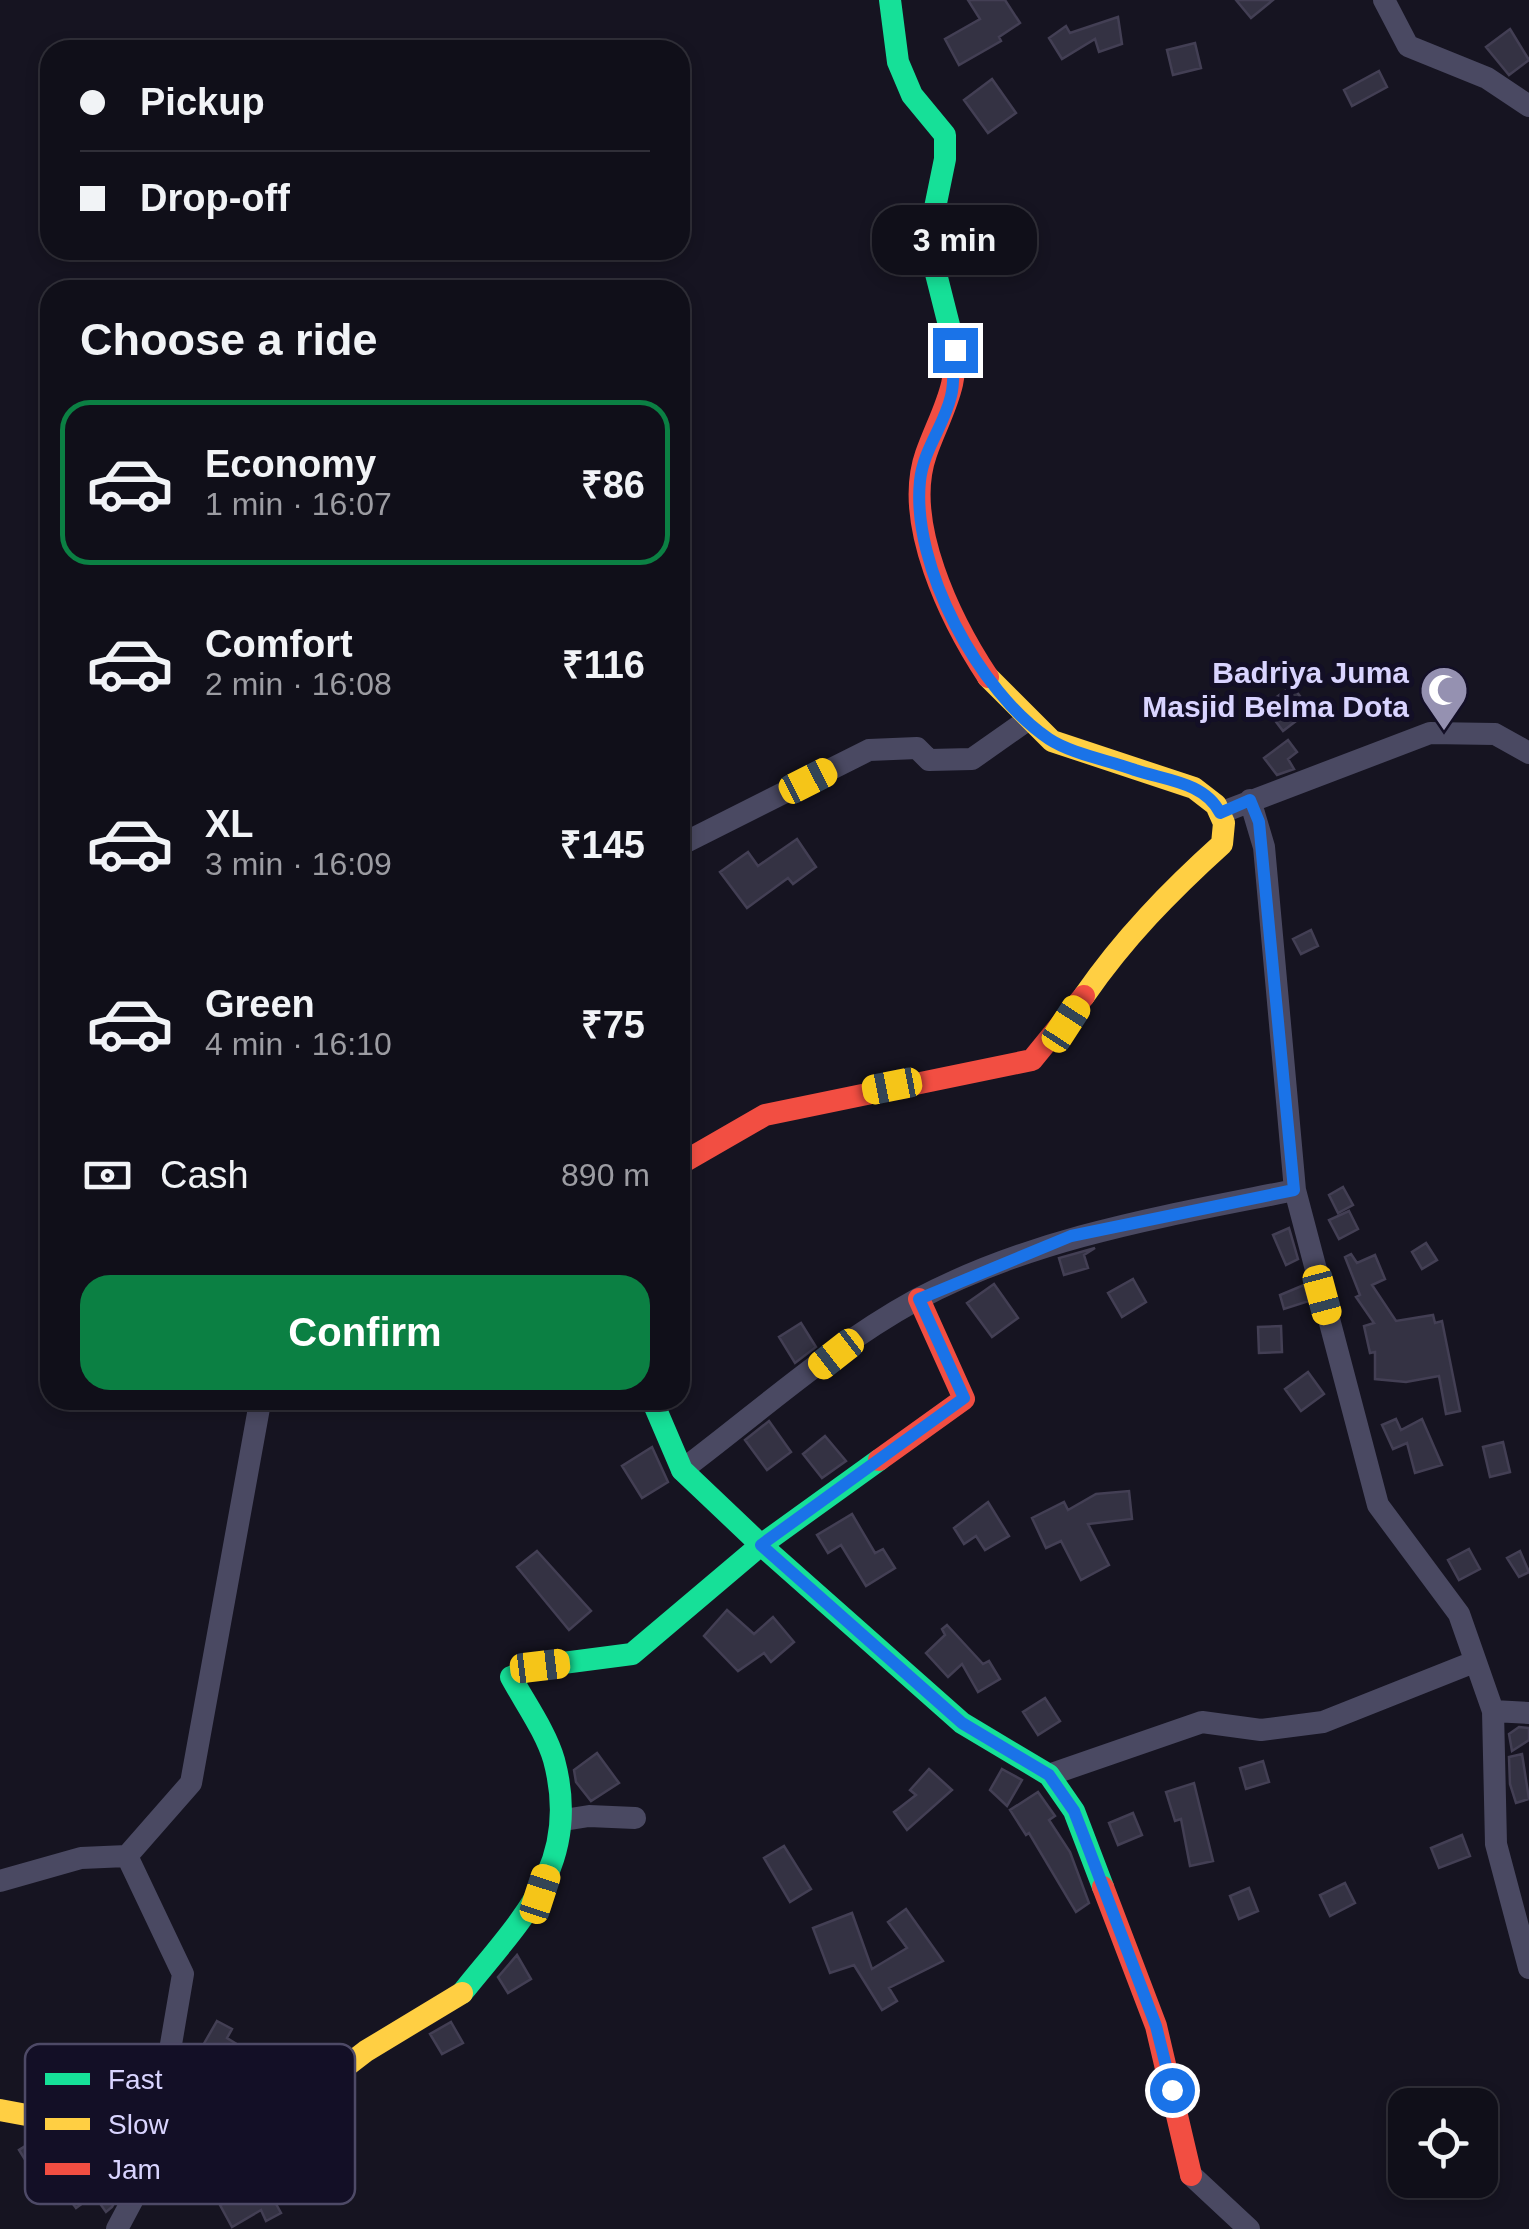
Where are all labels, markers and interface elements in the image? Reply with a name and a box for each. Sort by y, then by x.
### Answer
text: Pickup [140,81,265,123]
text: Drop-off [140,177,290,219]
callout: 3 min [872,205,1038,275]
text: 3 min [913,222,996,258]
text: Choose a ride [80,314,378,365]
route end [933,328,978,373]
icon: car [85,438,175,528]
text: Economy [205,443,376,485]
text: ₹86 [581,464,645,506]
text: 1 min · 16:07 [205,486,392,522]
icon: car [85,618,175,708]
text: Comfort [205,623,353,665]
text: ₹116 [562,644,645,686]
place label: Badriya Juma Masjid Belma Dota [1142,656,1409,723]
mosque icon: Badriya Juma Masjid Belma Dota [1418,664,1470,732]
text: 2 min · 16:08 [205,666,392,702]
car [774,754,842,808]
icon: car [85,798,175,888]
text: XL [205,803,254,845]
text: ₹145 [560,824,645,866]
text: 3 min · 16:09 [205,846,392,882]
icon: car [85,978,175,1068]
text: Green [205,983,315,1025]
car [1037,991,1095,1057]
text: ₹75 [581,1004,645,1046]
text: 4 min · 16:10 [205,1026,392,1062]
car [860,1066,924,1106]
icon: cash [80,1148,135,1203]
text: Cash [160,1154,249,1196]
text: 890 m [561,1157,650,1193]
car [1300,1262,1344,1328]
button: Confirm [80,1275,650,1390]
car [803,1324,869,1384]
car [508,1647,572,1685]
car [516,1861,564,1927]
legend [25,2044,355,2204]
text: Fast [108,2064,163,2095]
route start [1150,2068,1195,2113]
map controls [1388,2088,1498,2198]
button: locate [1388,2088,1498,2198]
text: Slow [108,2109,169,2140]
text: Jam [108,2154,161,2185]

